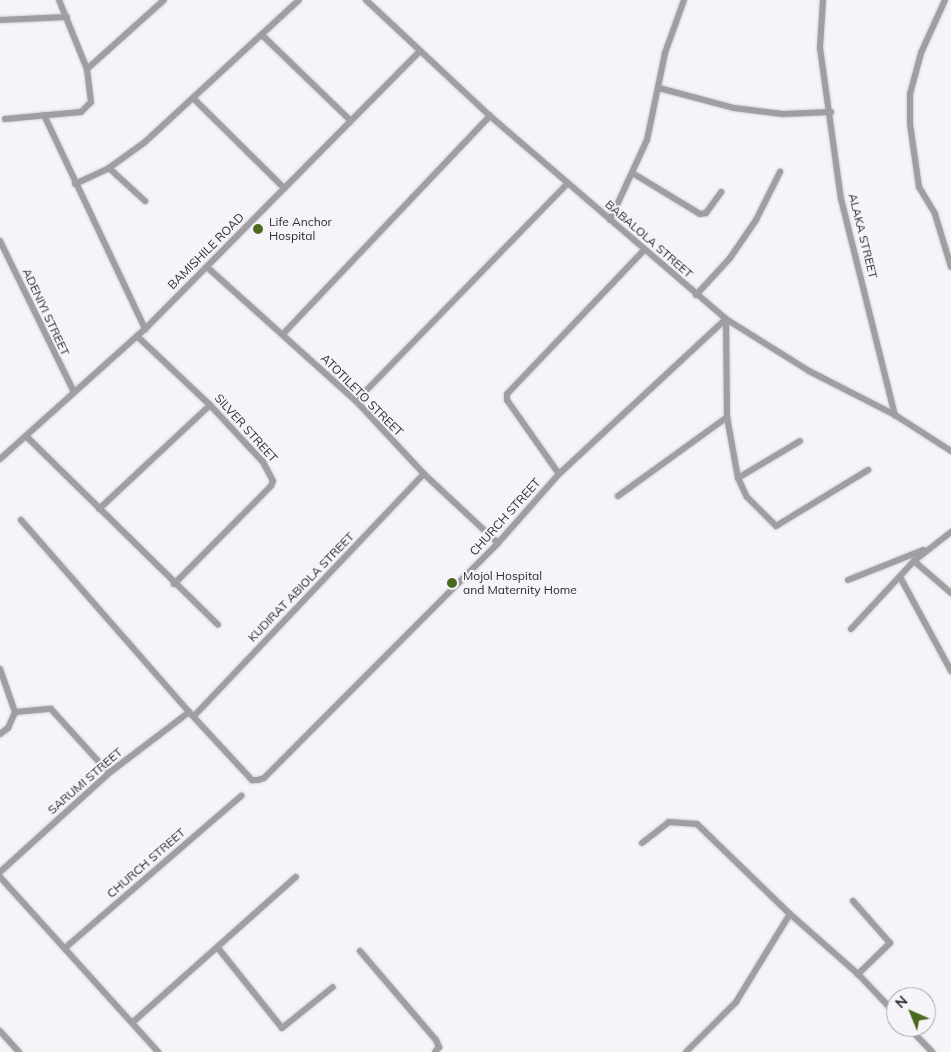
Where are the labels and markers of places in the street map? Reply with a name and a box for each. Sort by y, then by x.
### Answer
place label: Life Anchor Hospital [269,215,332,243]
marker: Life Anchor Hospital [251,222,265,236]
place label: Mojol Hospital and Maternity Home [463,569,577,597]
marker: Mojol Hospital and Maternity Home [445,576,459,590]

